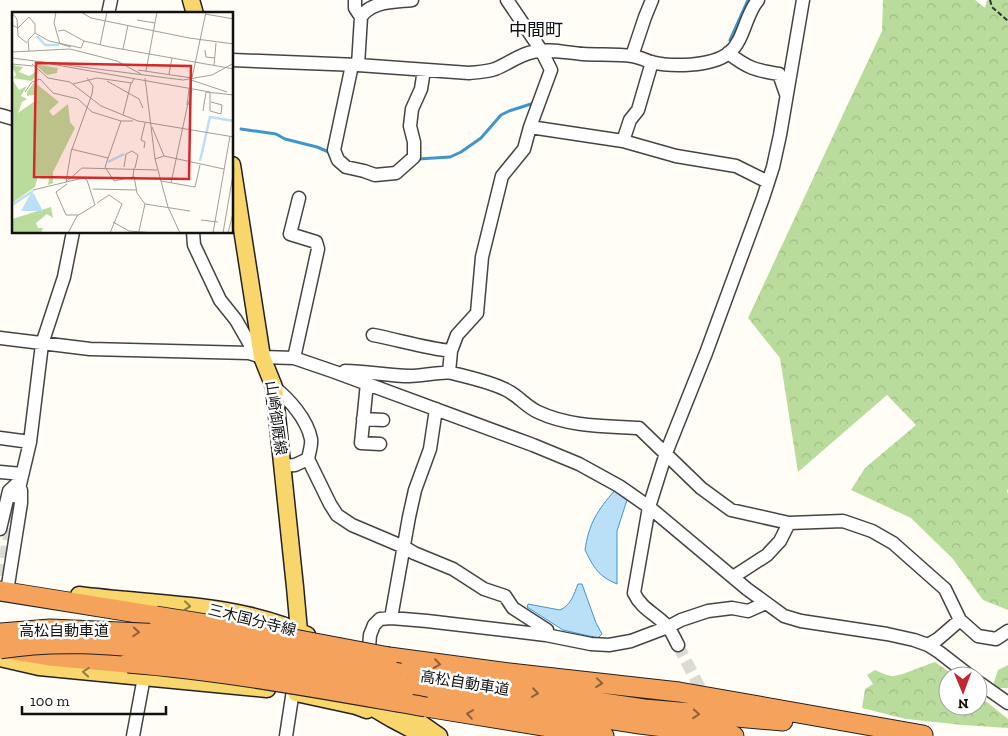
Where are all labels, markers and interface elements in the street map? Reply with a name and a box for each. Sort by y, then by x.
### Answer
inset map [12,12,234,234]
district label: 中間町 [509,19,563,41]
street label: 山崎御厩線 [262,380,290,456]
one-way arrow [184,600,192,611]
street label: 三木国分寺線 [206,600,298,640]
street label: 高松自動車道 [19,622,109,640]
one-way arrow [132,626,140,637]
one-way arrow [433,658,442,668]
north arrow [938,666,988,716]
one-way arrow [82,667,90,678]
street label: 高松自動車道 [419,667,511,699]
one-way arrow [595,677,603,688]
scale bar [22,684,166,716]
one-way arrow [531,687,539,698]
text: 100 m [30,692,69,710]
text: N [957,695,969,712]
one-way arrow [692,708,700,719]
one-way arrow [465,709,474,719]

